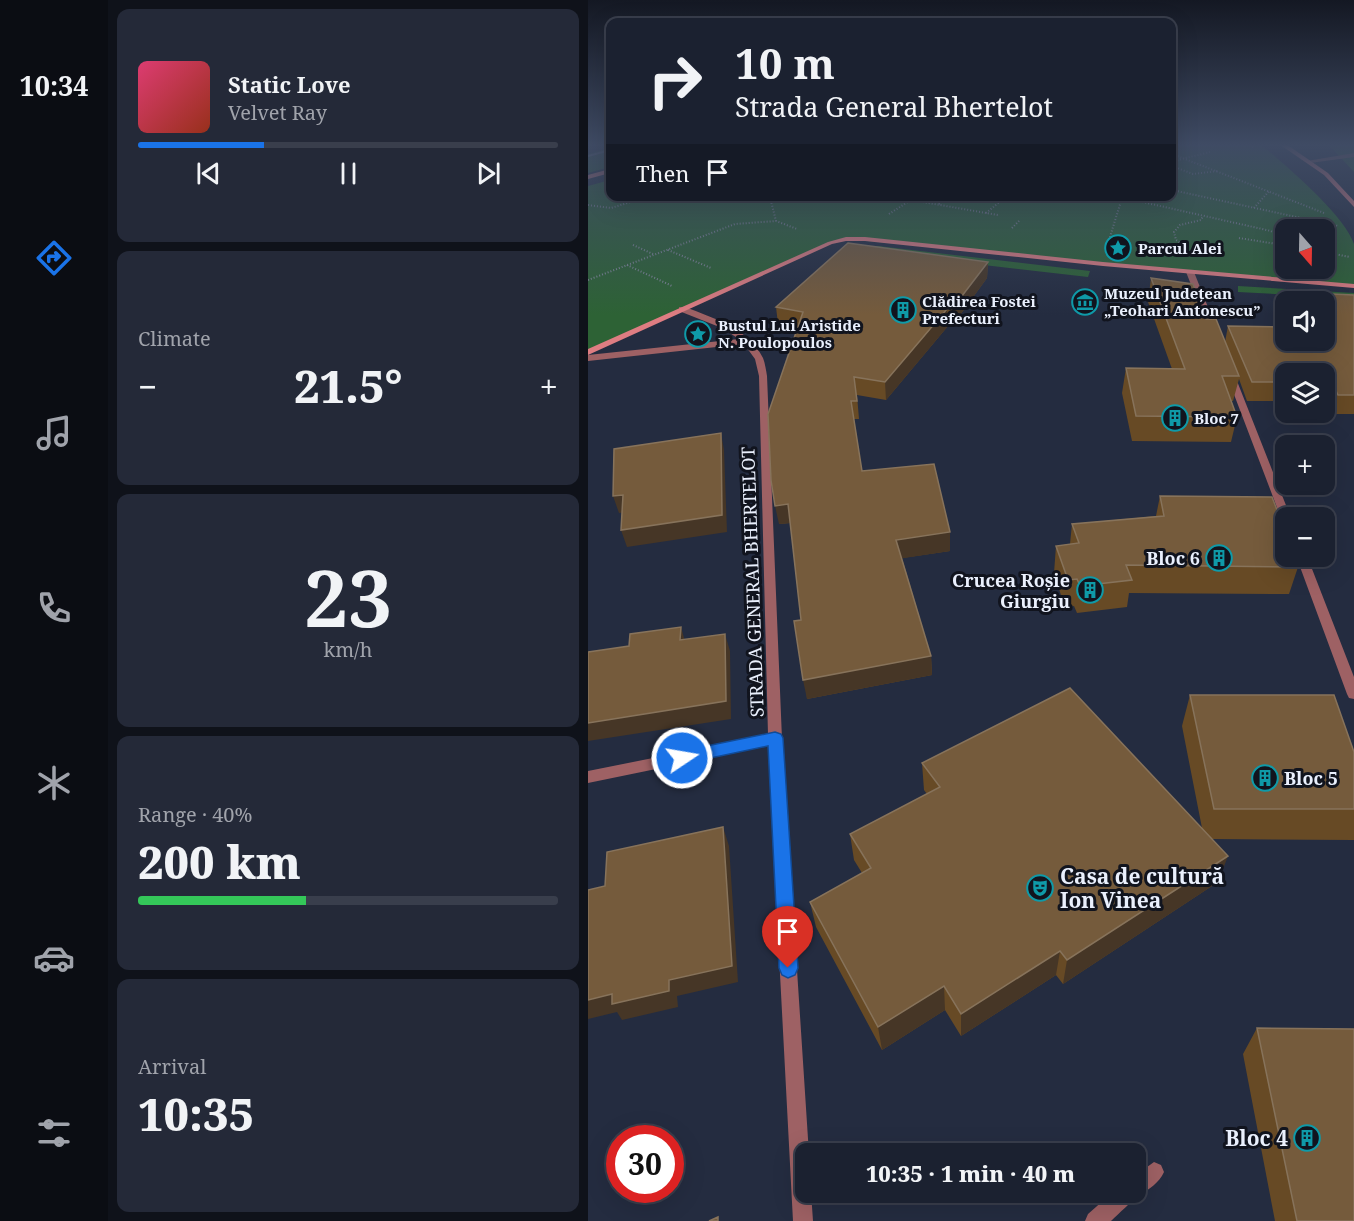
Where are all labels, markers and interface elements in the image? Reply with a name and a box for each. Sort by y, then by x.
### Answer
text: 10 m [735,34,835,91]
icon: right [636,42,714,120]
text: 10:34 [19,67,89,104]
text: Static Love [228,69,351,99]
text: Strada General Bhertelot [735,88,1053,125]
text: Velvet Ray [228,99,327,126]
icon: arrive [701,156,734,189]
icon: previous [192,157,225,190]
icon: pause [332,157,365,190]
icon: next [472,157,505,190]
text: Then [636,158,689,188]
north arrow [1275,219,1335,279]
map controls [1275,219,1335,567]
place icon: Parcul Alei [1103,233,1133,263]
icon: directions [33,237,75,279]
place label: Parcul Alei [1138,238,1223,258]
place label: Muzeul Județean „Teohari Antonescu” [1104,283,1261,320]
museum icon: Muzeul Județean „Teohari Antonescu” [1070,287,1100,317]
place label: Clădirea Fostei Prefecturi [922,291,1036,328]
button: sound [1275,291,1335,351]
building icon: Clădirea Fostei Prefecturi [888,295,918,325]
place label: Bustul Lui Aristide N. Poulopoulos [718,315,861,352]
place icon: Bustul Lui Aristide N. Poulopoulos [683,319,713,349]
text: Climate [138,325,211,352]
text: 21.5° [294,355,403,416]
button: layers [1275,363,1335,423]
text: − [138,364,157,409]
text: + [540,364,558,409]
building icon: Bloc 7 [1160,403,1190,433]
place label: Bloc 7 [1194,408,1239,428]
icon: music [33,412,75,454]
button: + [1275,435,1335,495]
street label: STRADA GENERAL BHERTELOT [735,446,769,718]
button: − [1275,507,1335,567]
building icon: Bloc 6 [1204,543,1234,573]
text: 23 [304,544,392,650]
place label: Bloc 6 [1146,546,1200,570]
place label: Crucea Roșie Giurgiu [952,568,1070,613]
building icon: Crucea Roșie Giurgiu [1075,575,1105,605]
icon: phone [33,587,75,629]
text: km/h [323,636,373,663]
position arrow [650,726,714,790]
icon: climate [33,762,75,804]
building icon: Bloc 5 [1250,763,1280,793]
place label: Bloc 5 [1284,766,1338,790]
text: Range · 40% [138,801,252,828]
text: 200 km [138,831,301,892]
place label: Casa de cultură Ion Vinea [1060,862,1224,914]
theatre icon: Casa de cultură Ion Vinea [1025,873,1055,903]
pin [762,906,813,968]
icon: arrive [771,915,804,948]
icon: car [33,937,75,979]
text: Arrival [138,1053,206,1080]
text: 10:35 [138,1083,254,1144]
icon: filters [33,1112,75,1154]
building icon: Bloc 4 [1292,1123,1322,1153]
place label: Bloc 4 [1225,1124,1288,1152]
speed limit sign: 30 [606,1125,684,1203]
text: 10:35 · 1 min · 40 m [866,1158,1075,1188]

